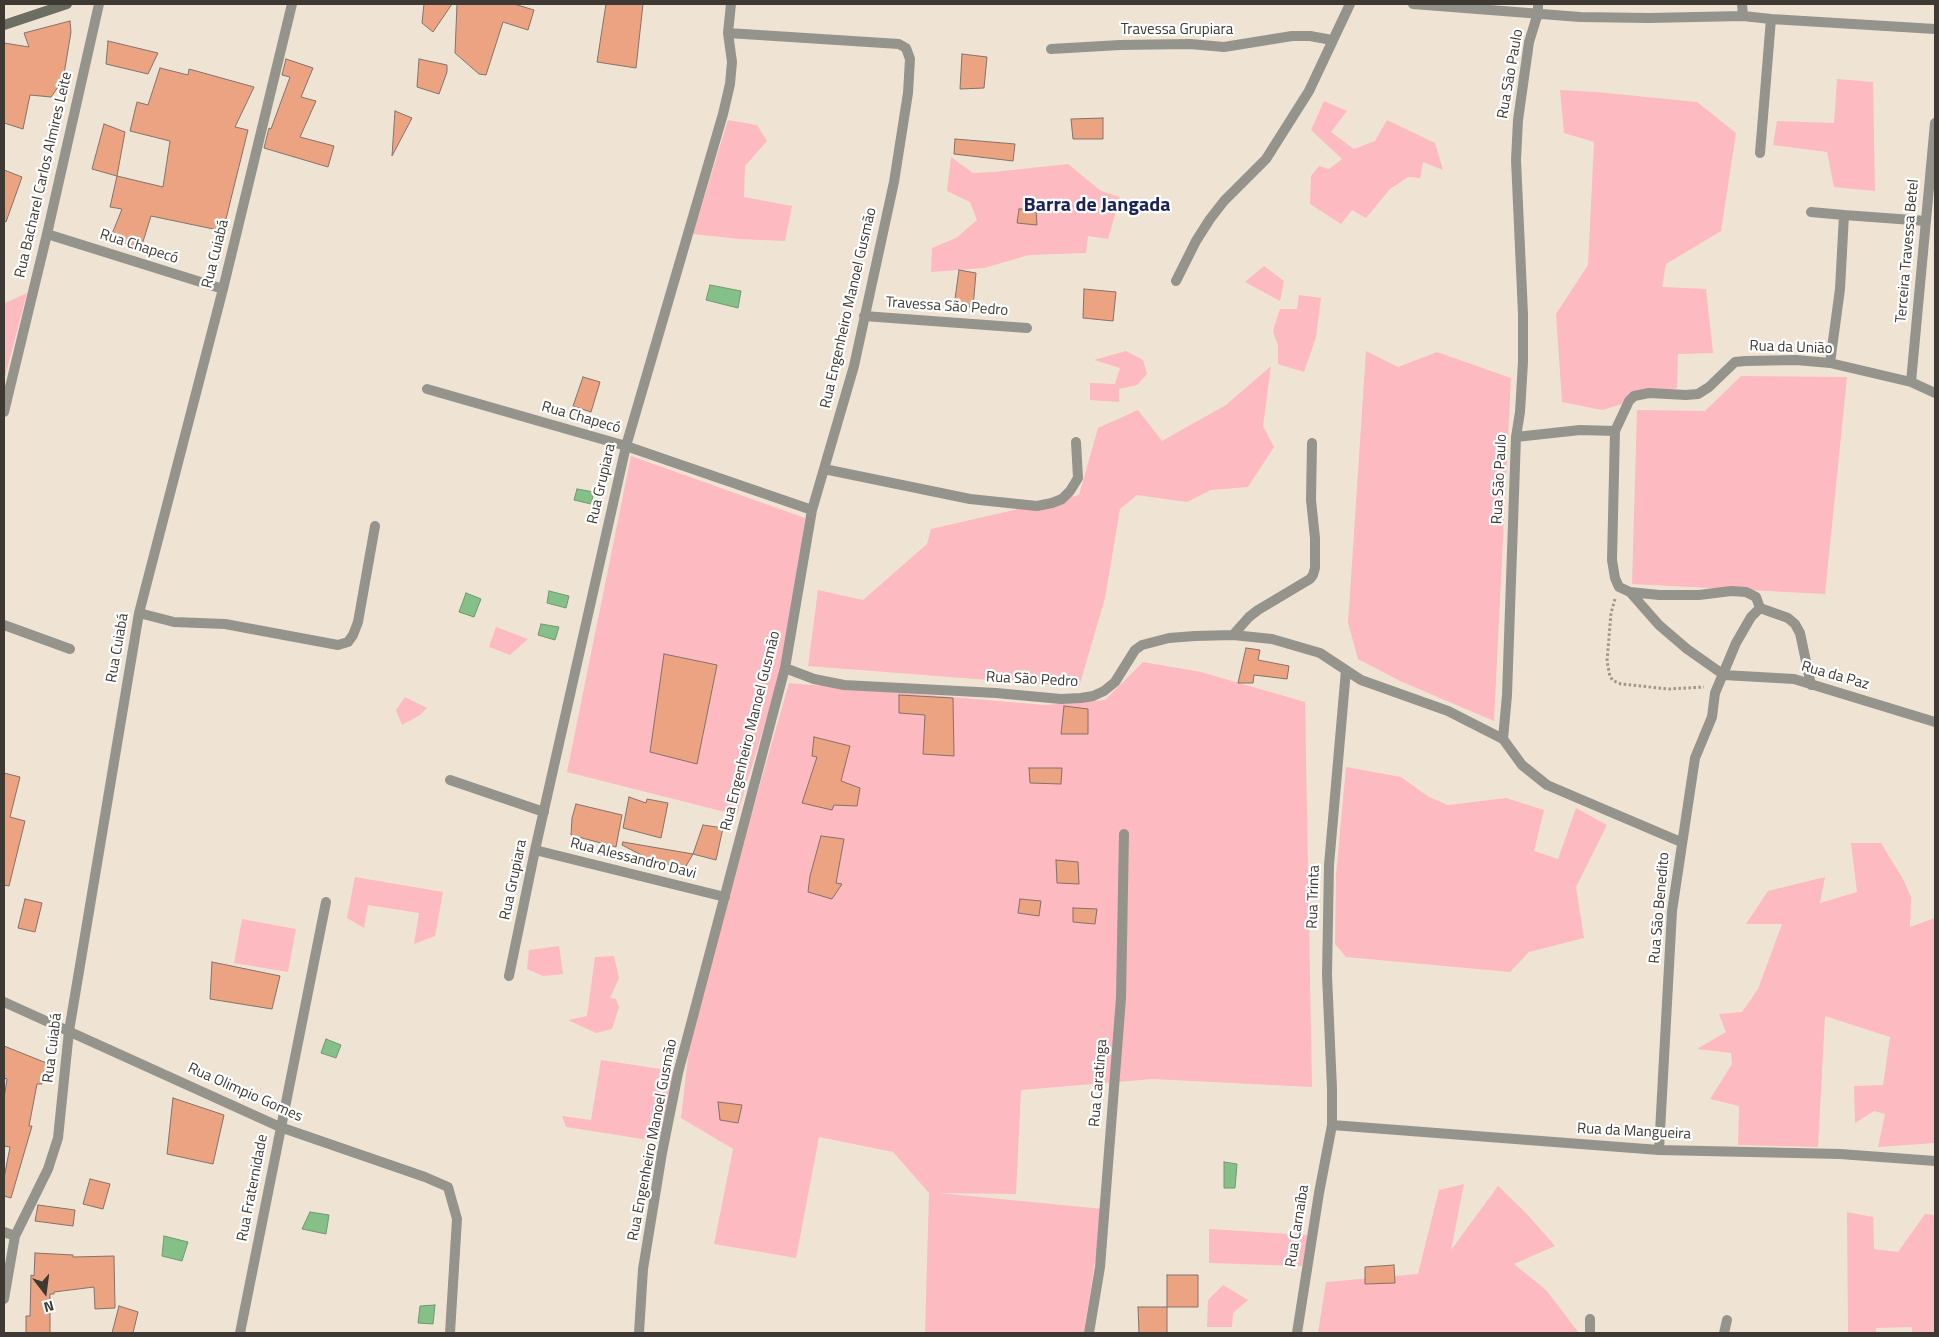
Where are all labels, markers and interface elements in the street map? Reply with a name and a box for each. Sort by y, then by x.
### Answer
street label: Travessa Grupiara [1121,21,1233,39]
street label: Rua São Paulo [1494,28,1528,120]
street label: Rua Bacharel Carlos Almires Leite [12,70,76,280]
street label: Terceira Travessa Betel [1893,178,1923,324]
district label: Barra de Jangada [1024,194,1170,218]
street label: Rua Engenheiro Manoel Gusmão [817,206,881,410]
street label: Rua Cuiabá [199,218,233,290]
street label: Rua Chapecó [97,226,181,268]
street label: Travessa São Pedro [885,294,1009,320]
street label: Rua da União [1749,338,1833,358]
street label: Rua Chapecó [539,398,623,438]
street label: Rua São Paulo [1489,433,1511,525]
street label: Rua Grupiara [584,442,620,526]
street label: Rua Cuiabá [103,612,133,684]
street label: Rua Engenheiro Manoel Gusmão [717,629,785,833]
street label: Rua da Paz [1799,658,1871,694]
street label: Rua São Pedro [986,669,1078,691]
street label: Rua Alessandro Davi [568,835,698,883]
street label: Rua Grupiara [497,838,531,922]
street label: Rua São Benedito [1646,852,1674,964]
street label: Rua Trinta [1304,865,1324,929]
street label: Rua Cuiabá [40,1012,66,1084]
street label: Rua Engenheiro Manoel Gusmão [625,1037,681,1243]
street label: Rua Caratinga [1086,1038,1112,1128]
street label: Rua Olimpio Gomes [185,1060,305,1126]
street label: Rua da Mangueira [1577,1120,1691,1144]
street label: Rua Fraternidade [234,1133,272,1243]
street label: Rua Carnaíba [1283,1183,1313,1269]
north arrow [20,1267,70,1317]
text: N [42,1296,56,1318]

